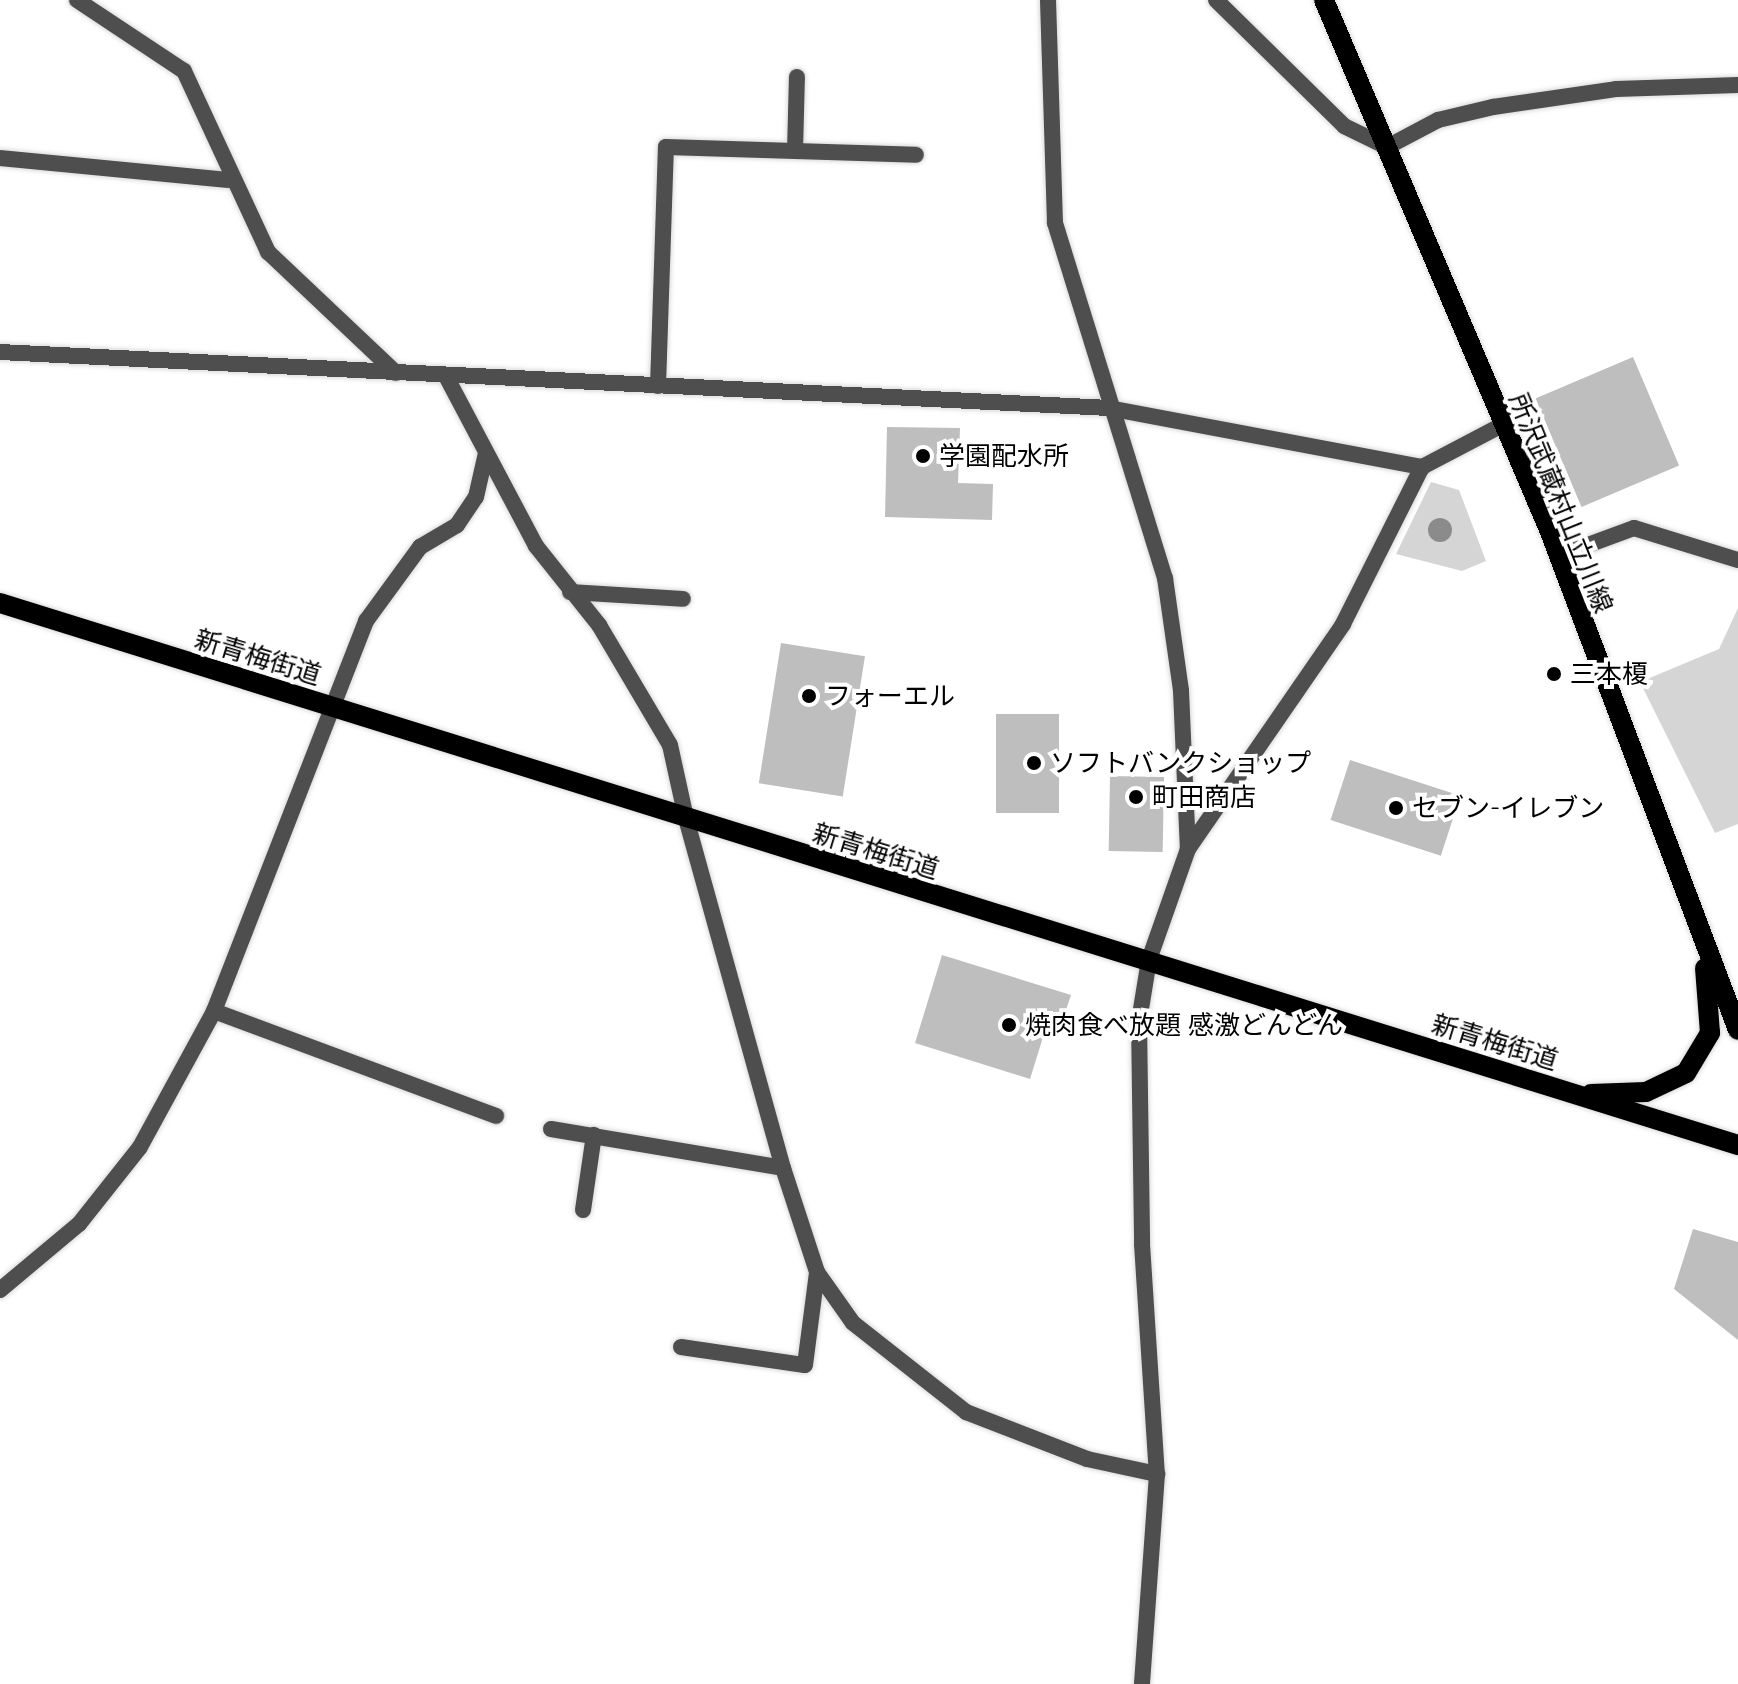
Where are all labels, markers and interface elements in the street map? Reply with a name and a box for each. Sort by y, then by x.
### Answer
street label: 所沢武蔵村山立川線 [1503,389,1619,617]
place label: 学園配水所 [939,440,1069,472]
marker: 学園配水所 [914,447,932,465]
street label: 新青梅街道 [191,623,325,691]
place label: 三本榎 [1570,658,1648,690]
marker: 三本榎 [1545,665,1563,683]
place label: フォーエル [825,680,955,712]
marker: フォーエル [800,687,818,705]
place label: ソフトバンクショップ [1050,747,1310,779]
marker: ソフトバンクショップ [1025,754,1043,772]
place label: 町田商店 [1152,781,1256,813]
marker: 町田商店 [1127,788,1145,806]
place label: セブン-イレブン [1412,792,1604,824]
marker: セブン-イレブン [1387,799,1405,817]
street label: 新青梅街道 [809,817,943,885]
street label: 新青梅街道 [1428,1008,1562,1076]
place label: 焼肉食べ放題 感激どんどん [1025,1009,1344,1041]
marker: 焼肉食べ放題 感激どんどん [1000,1016,1018,1034]

